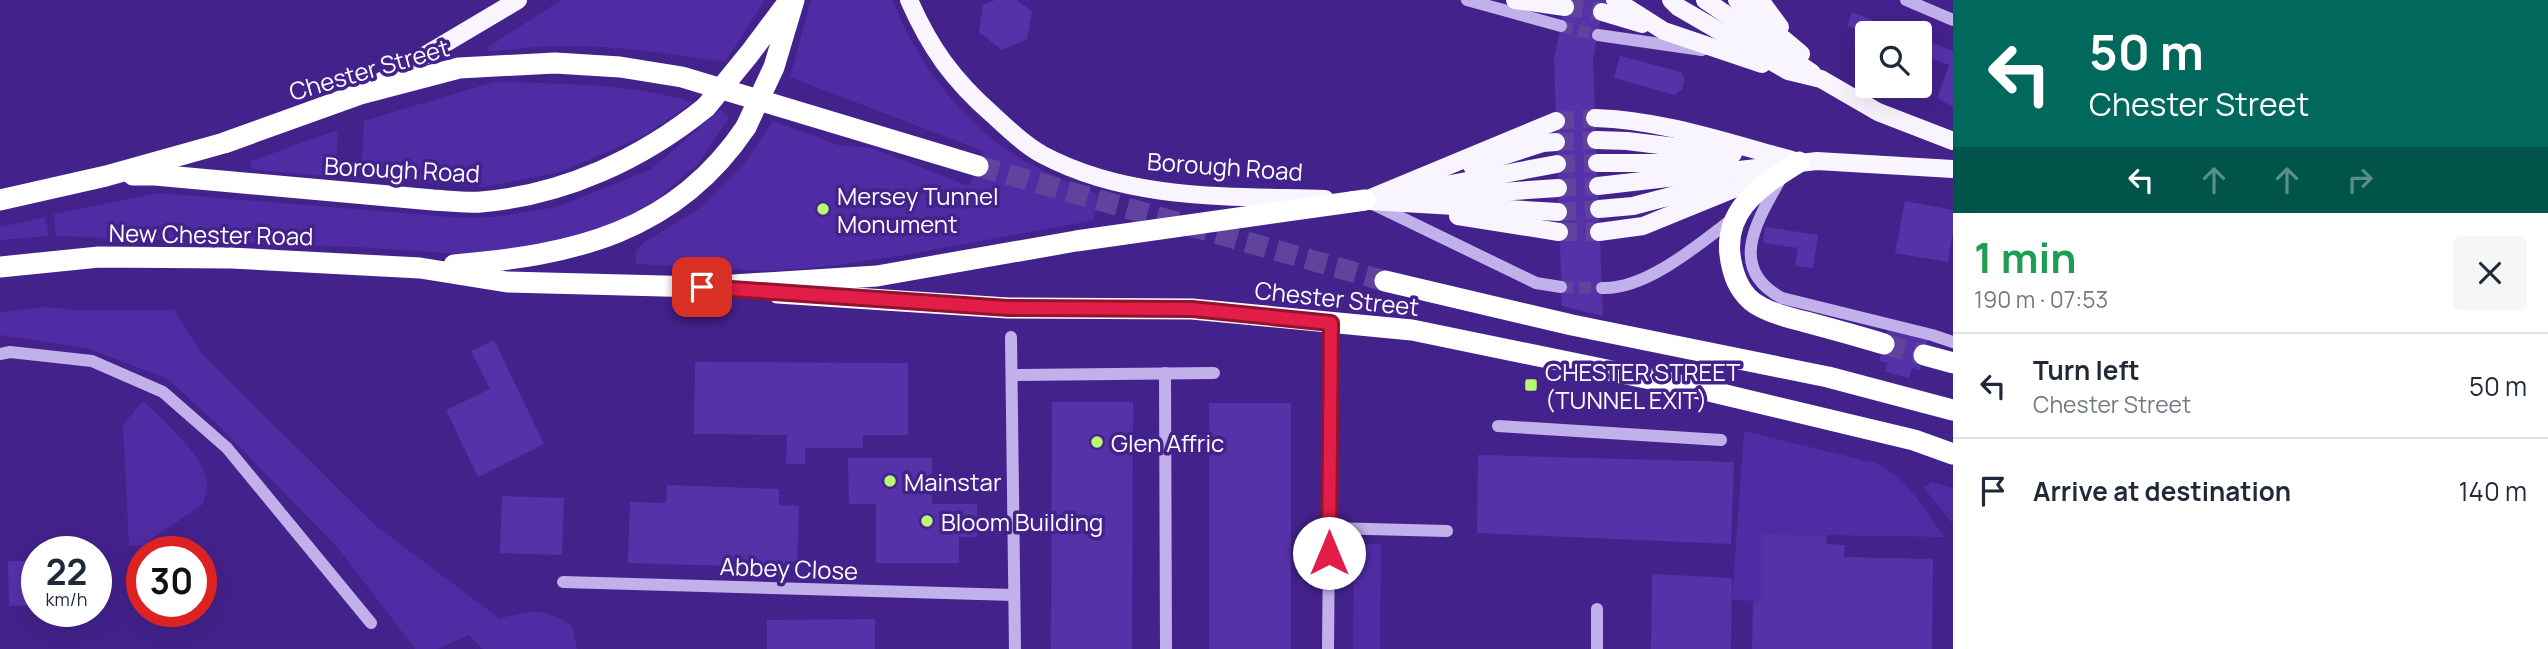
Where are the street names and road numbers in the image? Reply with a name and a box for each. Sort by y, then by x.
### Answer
street label: Chester Street [285,30,453,108]
street label: Borough Road [1146,144,1304,188]
street label: Borough Road [323,148,481,190]
street label: New Chester Road [108,216,314,252]
street label: Chester Street [1253,273,1421,323]
street label: Abbey Close [719,549,859,587]

